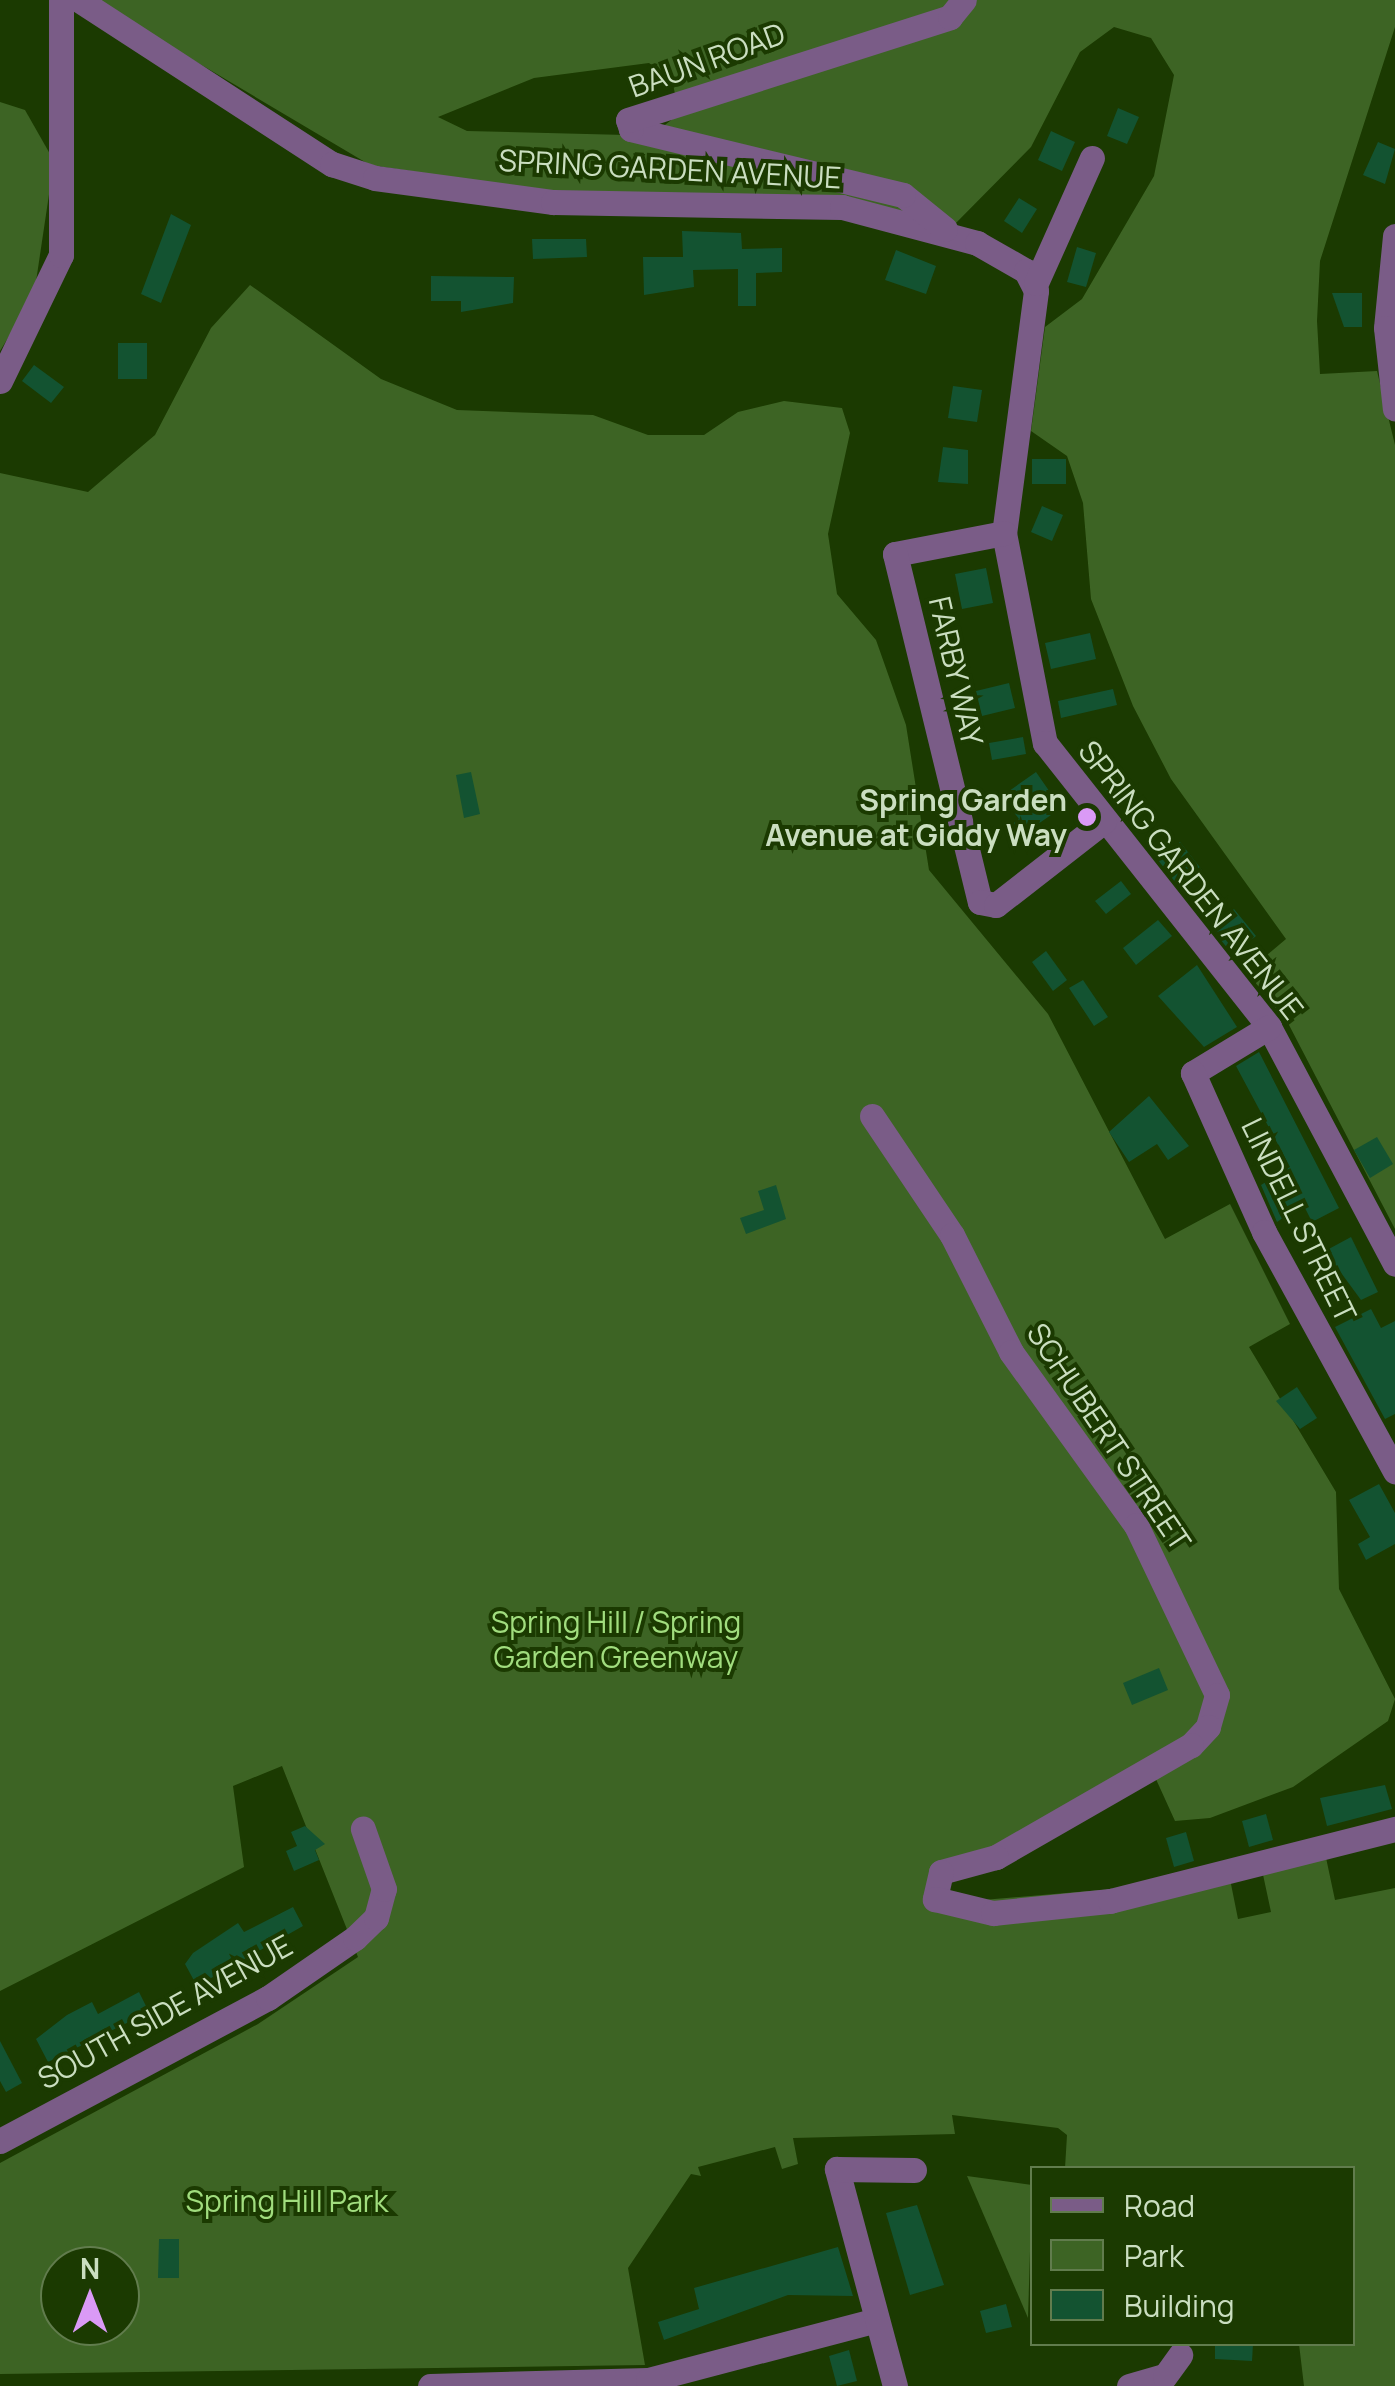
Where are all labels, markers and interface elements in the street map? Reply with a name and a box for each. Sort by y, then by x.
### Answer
street label: BAUN ROAD [624,15,790,105]
street label: SPRING GARDEN AVENUE [498,142,842,196]
street label: FARBY WAY [921,593,991,749]
street label: SPRING GARDEN AVENUE [1071,734,1311,1026]
place label: Spring Garden Avenue at Giddy Way [765,782,1067,852]
marker: Spring Garden Avenue at Giddy Way [1076,806,1098,828]
street label: LINDELL STREET [1234,1111,1364,1329]
street label: SCHUBERT STREET [1019,1316,1199,1558]
park label: Spring Hill / Spring Garden Greenway [491,1604,741,1674]
street label: SOUTH SIDE AVENUE [32,1927,298,2097]
legend [1030,2166,1355,2346]
park label: Spring Hill Park [186,2183,388,2219]
text: Road [1124,2185,1195,2226]
text: Park [1124,2235,1184,2276]
north arrow [40,2246,140,2346]
text: N [80,2249,100,2287]
text: Building [1124,2285,1235,2326]

